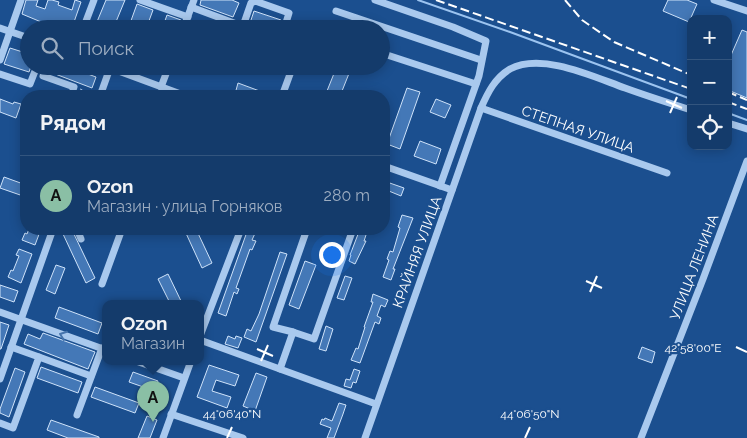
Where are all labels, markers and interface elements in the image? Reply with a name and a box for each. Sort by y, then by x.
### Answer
map controls [687,15,732,150]
button: + [687,15,732,60]
search box [20,20,390,75]
icon: search [38,34,66,62]
text: Поиск [78,37,134,59]
button: − [687,60,732,105]
street label: СТЕПНАЯ УЛИЦА [520,102,637,156]
button: locate [687,105,732,150]
text: Рядом [40,110,106,135]
text: Ozon [87,175,134,197]
text: A [51,186,61,205]
text: 280 m [324,186,370,205]
street label: КРАЙНЯЯ УЛИЦА [388,193,445,310]
text: Магазин · улица Горняков [87,197,282,216]
street label: УЛИЦА ЛЕНИНА [667,211,722,322]
your location [319,242,345,268]
popup [102,300,204,365]
text: Ozon [121,312,167,334]
one-way arrow [59,331,68,341]
text: Магазин [121,334,185,353]
text: 42°58'00"E [664,341,722,355]
pin: A [137,381,169,422]
text: 44°06'40"N [203,407,261,421]
text: 44°06'50"N [500,407,560,421]

